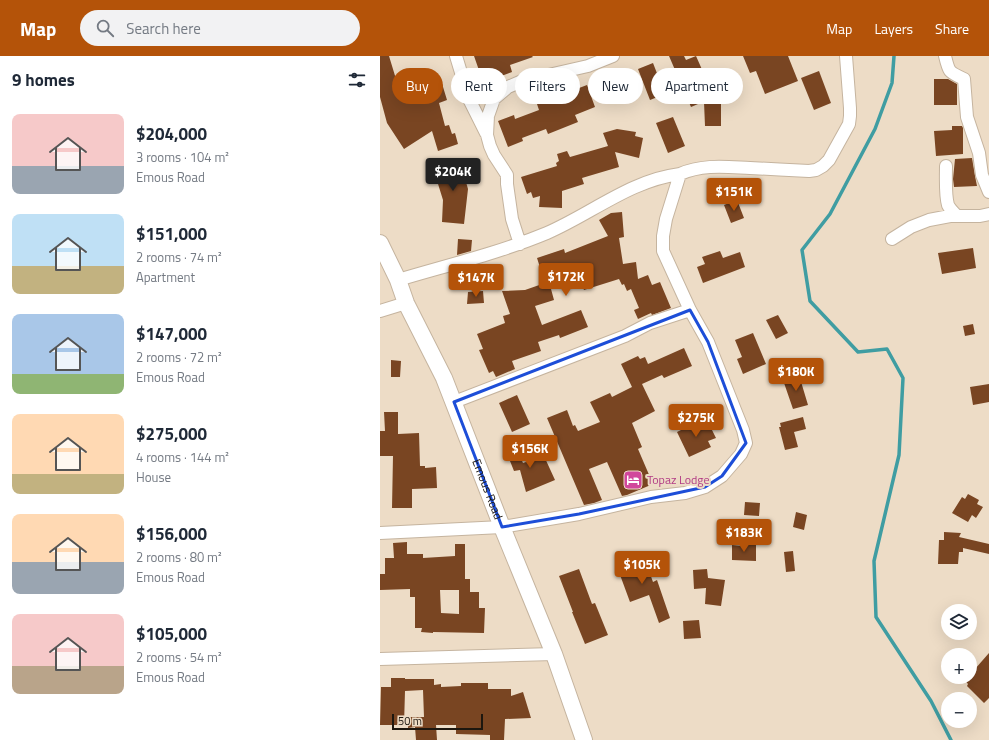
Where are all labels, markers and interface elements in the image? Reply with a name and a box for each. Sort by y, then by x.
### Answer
search box [80,10,360,46]
text: Map [20,14,56,43]
icon: search [94,17,116,39]
text: Search here [126,17,201,40]
text: Map [826,18,852,39]
text: Layers [874,18,913,39]
text: Share [935,18,969,39]
text: 9 homes [12,67,75,93]
chip: Buy [392,68,443,104]
chip: Rent [451,68,507,104]
chip: Filters [515,68,580,104]
chip: New [588,68,643,104]
chip: Apartment [651,68,743,104]
icon: filters [346,69,368,91]
text: $204,000 [136,121,207,147]
icon: home [44,130,92,178]
text: 3 rooms · 104 m² [136,147,229,167]
pin: $204K [425,158,481,192]
text: $204K [435,161,471,181]
text: Emous Road [136,167,205,187]
pin: $151K [706,178,762,212]
text: $151K [716,181,752,201]
text: $151,000 [136,221,207,247]
icon: home [44,230,92,278]
text: 2 rooms · 74 m² [136,247,222,267]
pin: $172K [538,263,594,297]
pin: $147K [448,264,504,298]
text: $172K [548,266,584,286]
text: Apartment [136,267,195,287]
text: $147K [458,267,494,287]
text: $147,000 [136,321,207,347]
icon: home [44,330,92,378]
text: 2 rooms · 72 m² [136,347,222,367]
pin: $180K [768,358,824,392]
text: $180K [778,361,814,381]
text: Emous Road [136,367,205,387]
pin: $275K [668,404,724,438]
text: $275K [678,407,714,427]
text: $275,000 [136,421,207,447]
icon: home [44,430,92,478]
pin: $156K [502,435,558,469]
text: $156K [512,438,548,458]
text: 4 rooms · 144 m² [136,447,229,467]
street label: Emous Road [467,456,508,522]
text: House [136,467,171,487]
hotel icon: Topaz Lodge [622,469,644,491]
place label: Topaz Lodge [647,470,710,489]
pin: $183K [716,519,772,553]
text: $156,000 [136,521,207,547]
text: $183K [726,522,762,542]
icon: home [44,530,92,578]
text: 2 rooms · 80 m² [136,547,222,567]
pin: $105K [614,551,670,585]
text: $105K [624,554,660,574]
text: Emous Road [136,567,205,587]
map controls [941,604,977,728]
button: layers [941,604,977,640]
text: $105,000 [136,621,207,647]
icon: home [44,630,92,678]
text: 2 rooms · 54 m² [136,647,222,667]
button: + [941,648,977,684]
text: Emous Road [136,667,205,687]
button: − [941,692,977,728]
scale bar [392,712,483,731]
text: 50 m [398,713,422,729]

